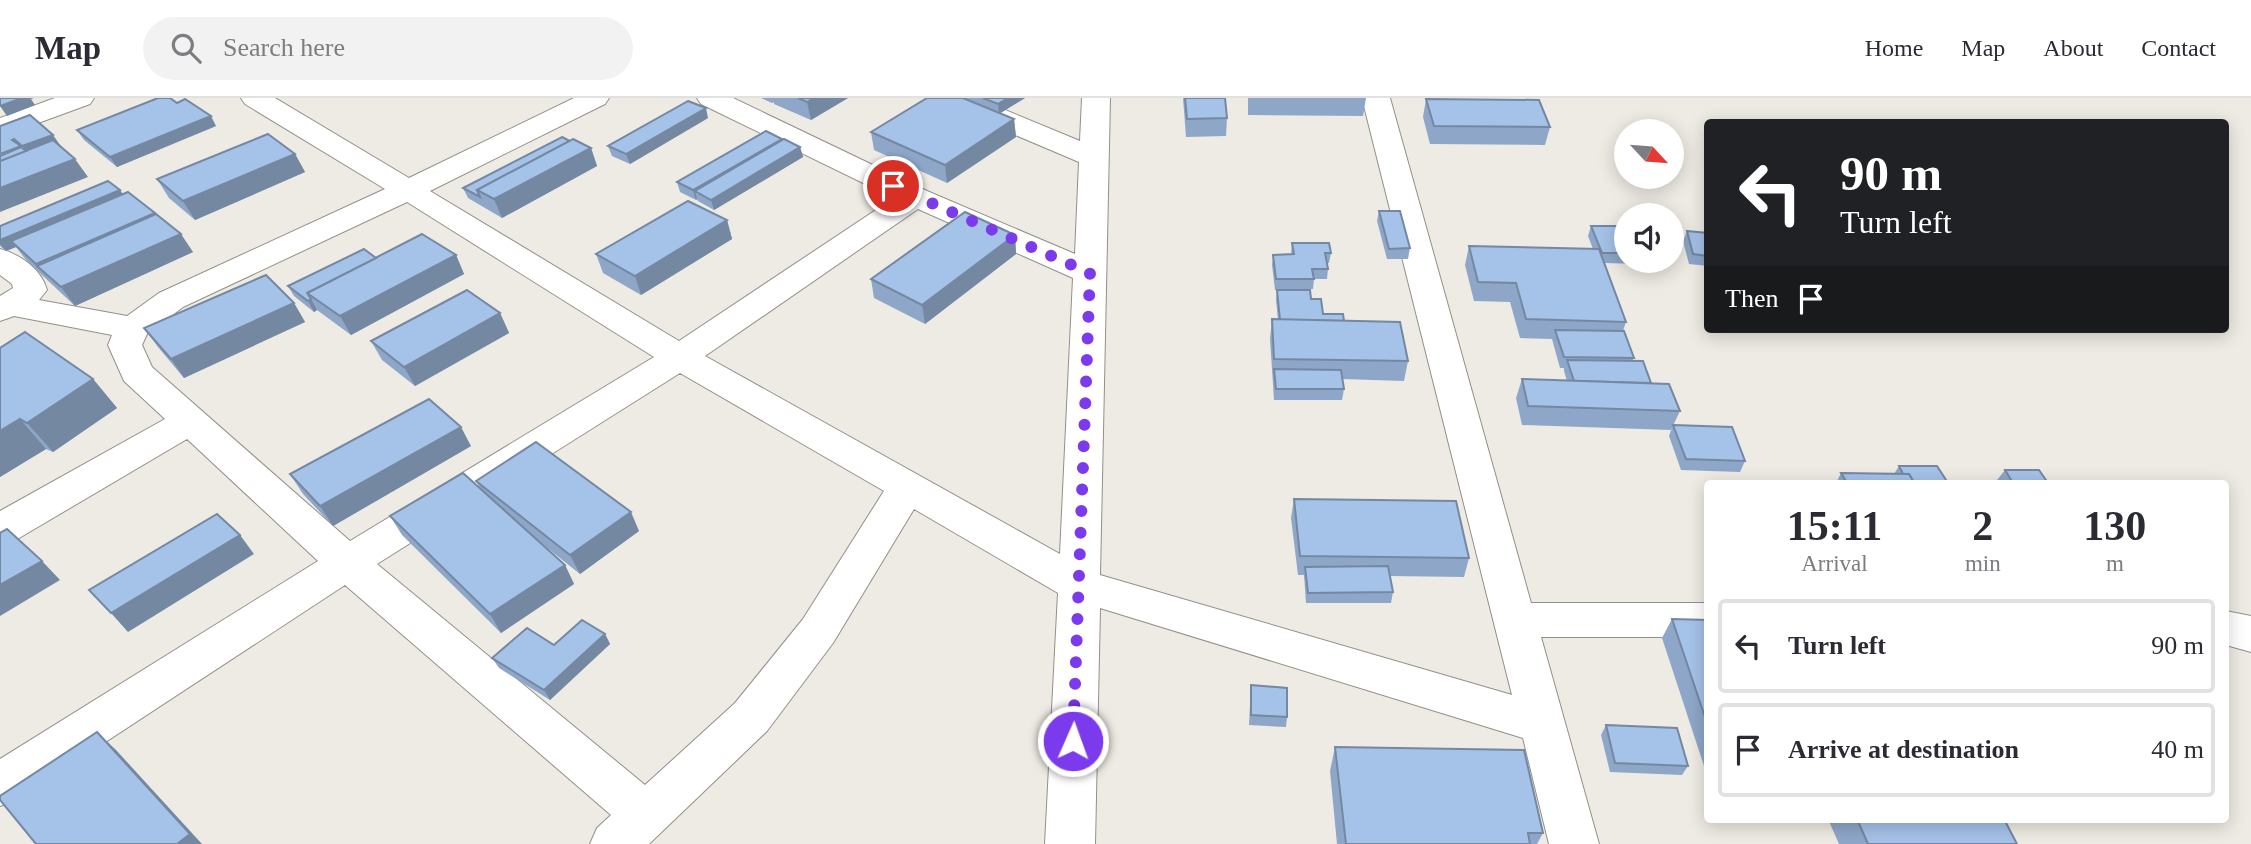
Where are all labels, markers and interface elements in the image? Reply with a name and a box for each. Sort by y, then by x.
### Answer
search box [143,17,633,80]
icon: search [167,29,205,67]
text: Map [35,30,101,66]
text: Search here [223,33,345,62]
text: Home [1865,35,1923,61]
text: Map [1961,35,2005,61]
text: About [2043,35,2103,61]
text: Contact [2141,35,2216,61]
north arrow [1614,119,1684,189]
map controls [1614,119,1684,273]
text: 90 m [1840,146,1942,201]
icon: left [1725,147,1816,238]
pin [863,156,923,216]
icon: arrive [874,167,912,205]
button: sound [1614,203,1684,273]
text: Turn left [1840,204,1952,240]
icon: arrive [1792,280,1830,318]
text: Then [1725,284,1778,313]
text: 15:11 [1787,503,1882,549]
text: 2 [1972,503,1993,549]
text: 130 [2083,503,2146,549]
text: Arrival [1801,551,1868,576]
text: min [1965,551,2001,576]
text: m [2106,551,2124,576]
icon: left [1729,627,1767,665]
text: Turn left [1788,631,1886,660]
text: 90 m [2151,631,2204,660]
position arrow [1036,704,1110,778]
icon: arrive [1729,731,1767,769]
text: Arrive at destination [1788,735,2019,764]
text: 40 m [2151,735,2204,764]

